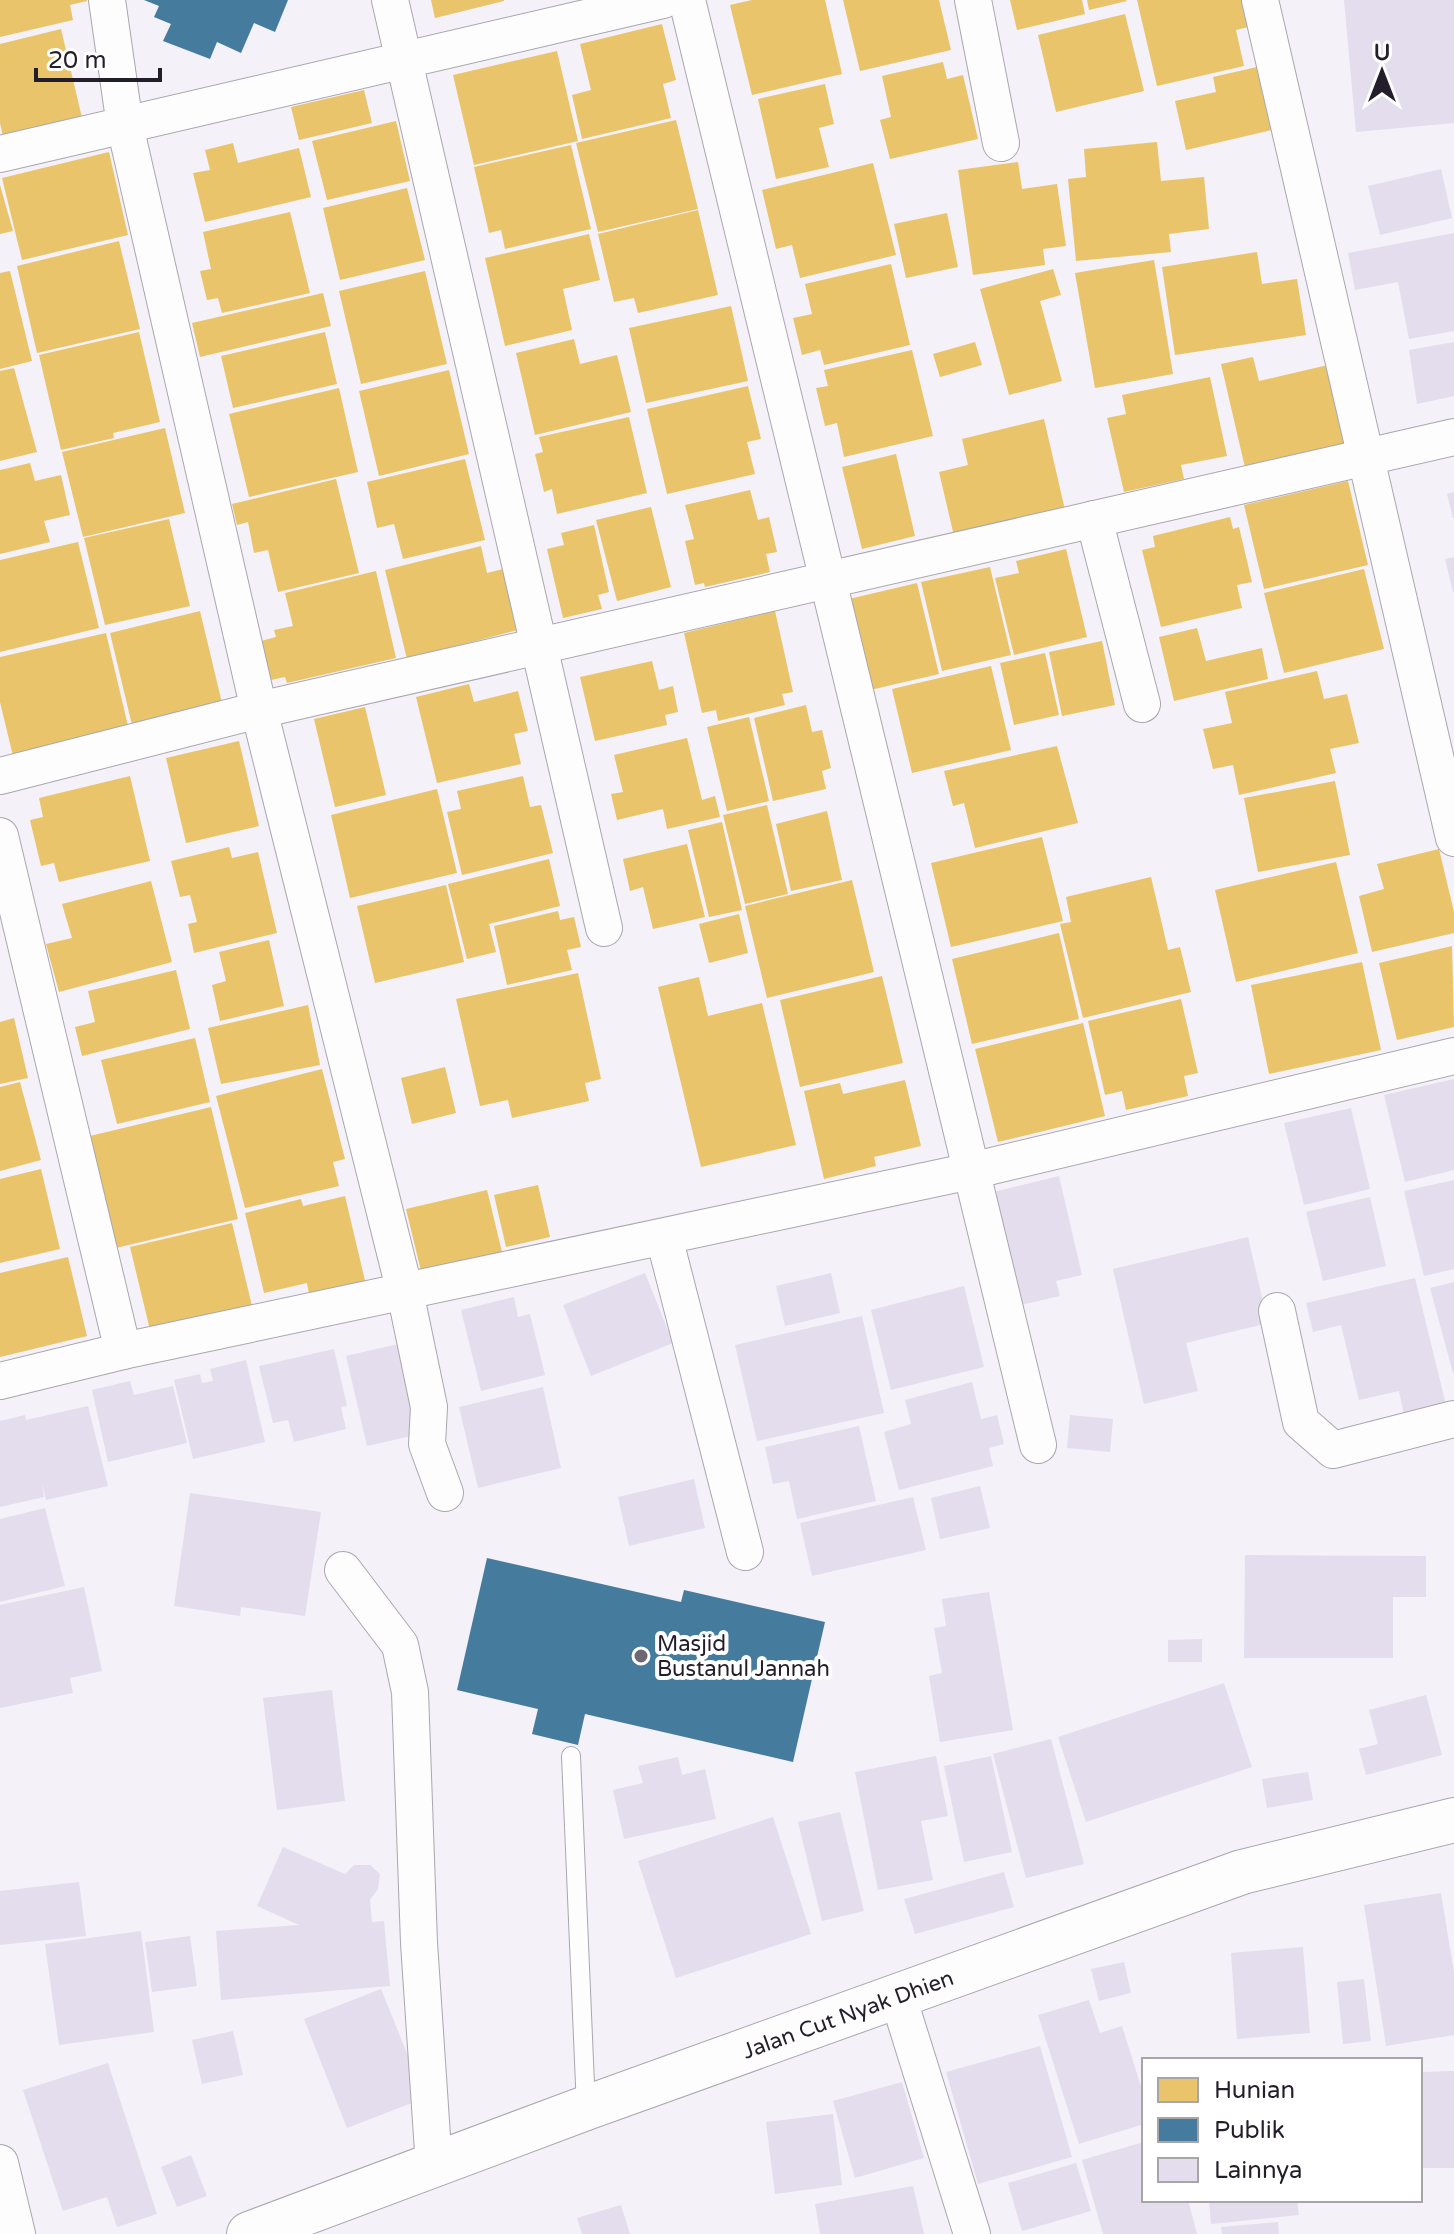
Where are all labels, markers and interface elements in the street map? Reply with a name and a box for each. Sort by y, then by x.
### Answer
scale bar [36,32,160,82]
north arrow [1342,32,1422,112]
text: U [1374,40,1390,66]
text: 20 m [48,46,106,75]
place label: Masjid Bustanul Jannah [657,1631,830,1682]
marker: Masjid Bustanul Jannah [632,1647,650,1665]
street label: Jalan Cut Nyak Dhien [739,1965,957,2065]
legend [1142,2058,1422,2202]
text: Hunian [1214,2076,1295,2105]
text: Publik [1214,2116,1285,2145]
text: Lainnya [1214,2156,1303,2185]

